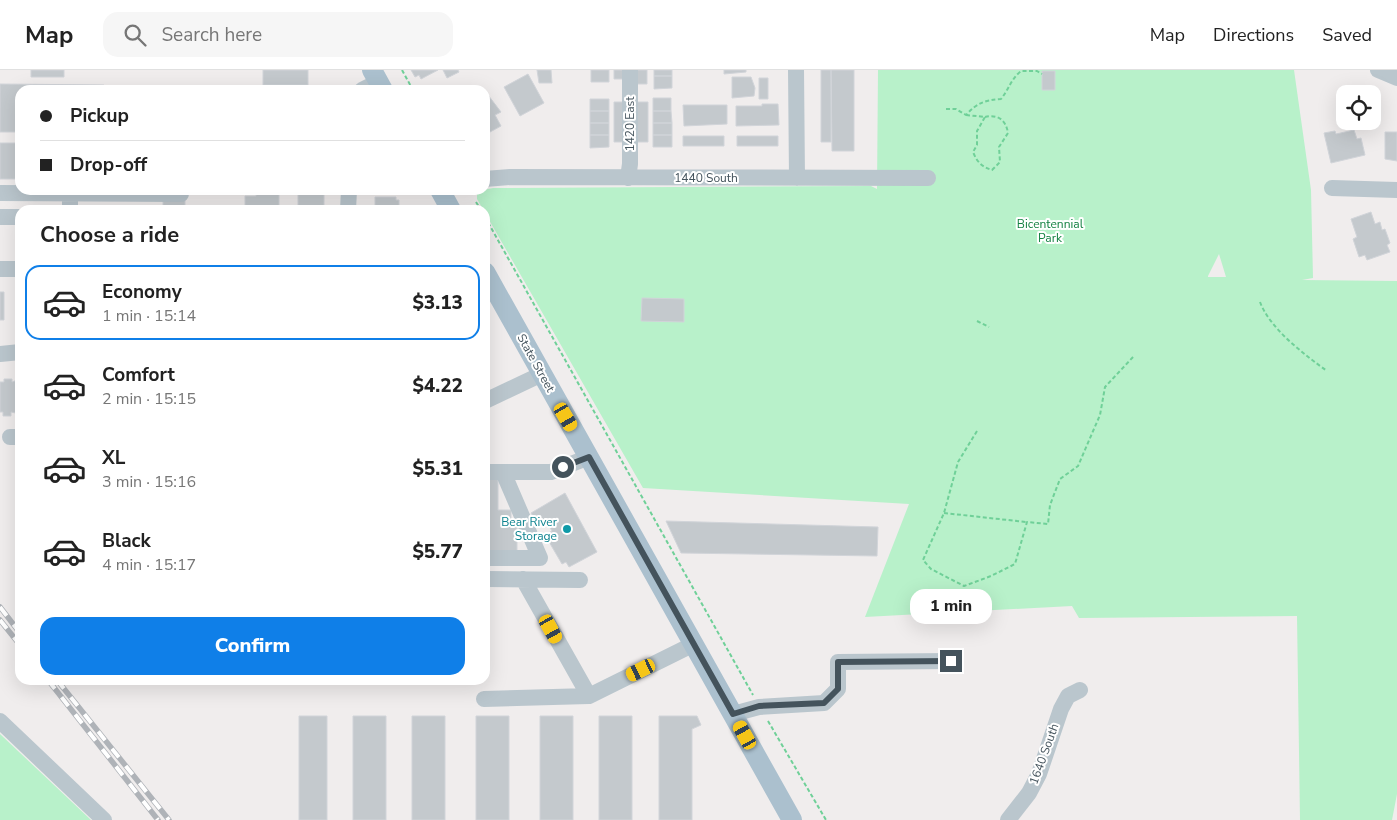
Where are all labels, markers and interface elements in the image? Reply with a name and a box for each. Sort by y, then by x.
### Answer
search box [103,12,453,57]
text: Map [25,19,73,51]
icon: search [121,21,149,49]
text: Search here [161,22,262,48]
text: Map [1150,23,1185,47]
text: Directions [1213,23,1294,47]
text: Saved [1322,23,1372,47]
map controls [1336,85,1381,130]
button: locate [1336,85,1381,130]
street label: 1420 East [622,96,638,152]
text: Pickup [70,103,129,129]
text: Drop-off [70,152,147,178]
street label: 1440 South [674,170,738,186]
park label: Bicentennial Park [1017,216,1084,246]
text: Choose a ride [40,220,179,250]
text: Economy [102,279,182,305]
icon: car [42,280,87,325]
text: $3.13 [412,290,463,316]
text: 1 min · 15:14 [102,305,196,327]
street label: State Street [513,331,559,396]
text: Comfort [102,362,175,388]
icon: car [42,363,87,408]
text: $4.22 [412,373,463,399]
text: 2 min · 15:15 [102,388,196,410]
car [552,400,579,434]
text: XL [102,445,125,471]
icon: car [42,446,87,491]
text: $5.31 [412,456,463,482]
route start [552,456,574,478]
text: 3 min · 15:16 [102,471,196,493]
place label: Bear River Storage [501,514,558,544]
marker: Bear River Storage [561,523,573,535]
text: Black [102,528,151,554]
icon: car [42,529,87,574]
text: $5.77 [412,539,463,565]
text: 4 min · 15:17 [102,554,196,576]
callout: 1 min [910,588,992,624]
text: 1 min [930,595,972,617]
car [537,612,564,646]
button: Confirm [40,617,465,675]
route end [940,650,962,672]
car [624,657,657,683]
car [731,718,758,752]
street label: 1640 South [1026,721,1062,787]

